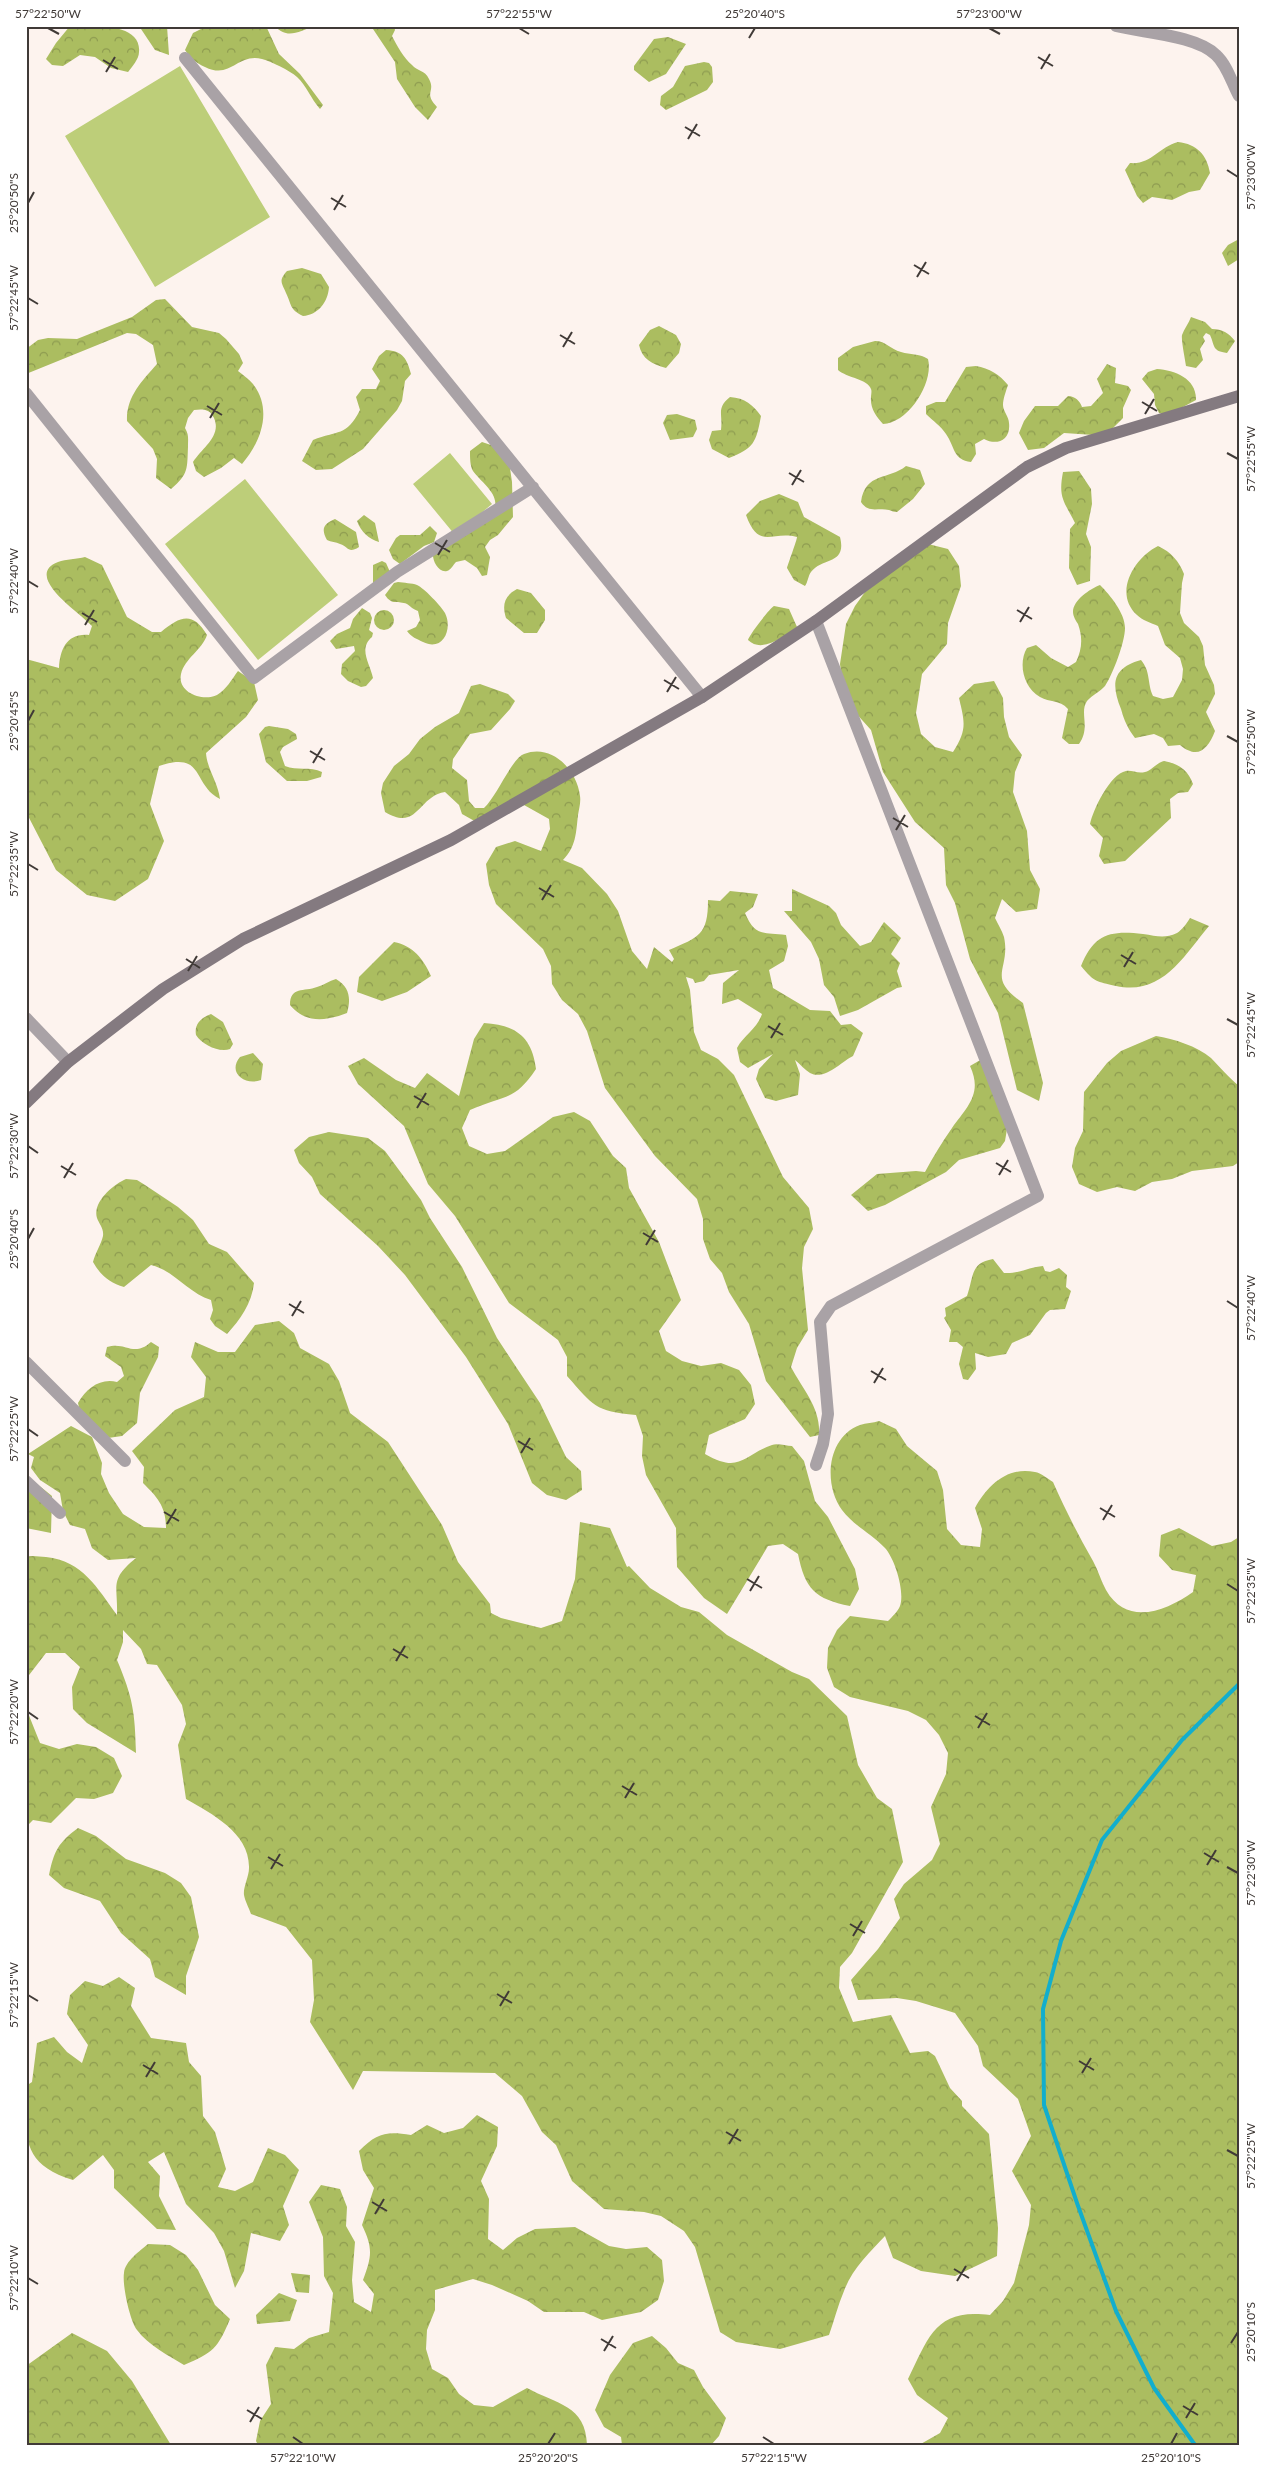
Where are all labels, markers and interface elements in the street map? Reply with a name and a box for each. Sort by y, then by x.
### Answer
text: 57°22'50"W [15,6,82,21]
text: 57°22'55"W [486,6,553,21]
text: 25°20'40"S [725,6,785,21]
text: 57°23'00"W [956,6,1023,21]
text: 57°23'00"W [1243,143,1258,210]
text: 25°20'50"S [6,173,21,233]
text: 57°22'45"W [6,264,21,331]
text: 57°22'55"W [1243,425,1258,492]
text: 57°22'40"W [6,547,21,614]
text: 25°20'45"S [6,691,21,751]
text: 57°22'50"W [1243,708,1258,775]
text: 57°22'35"W [6,830,21,897]
text: 57°22'45"W [1243,991,1258,1058]
text: 57°22'30"W [6,1112,21,1179]
text: 25°20'40"S [6,1209,21,1269]
text: 57°22'40"W [1243,1274,1258,1341]
text: 57°22'25"W [6,1395,21,1462]
text: 57°22'35"W [1243,1557,1258,1624]
text: 57°22'20"W [6,1678,21,1745]
text: 57°22'30"W [1243,1839,1258,1906]
text: 57°22'15"W [6,1961,21,2028]
text: 57°22'25"W [1243,2122,1258,2189]
text: 57°22'10"W [6,2244,21,2311]
text: 25°20'10"S [1243,2302,1258,2362]
text: 57°22'10"W [270,2450,337,2465]
text: 25°20'20"S [518,2450,578,2465]
text: 57°22'15"W [741,2450,808,2465]
text: 25°20'10"S [1141,2450,1201,2465]

